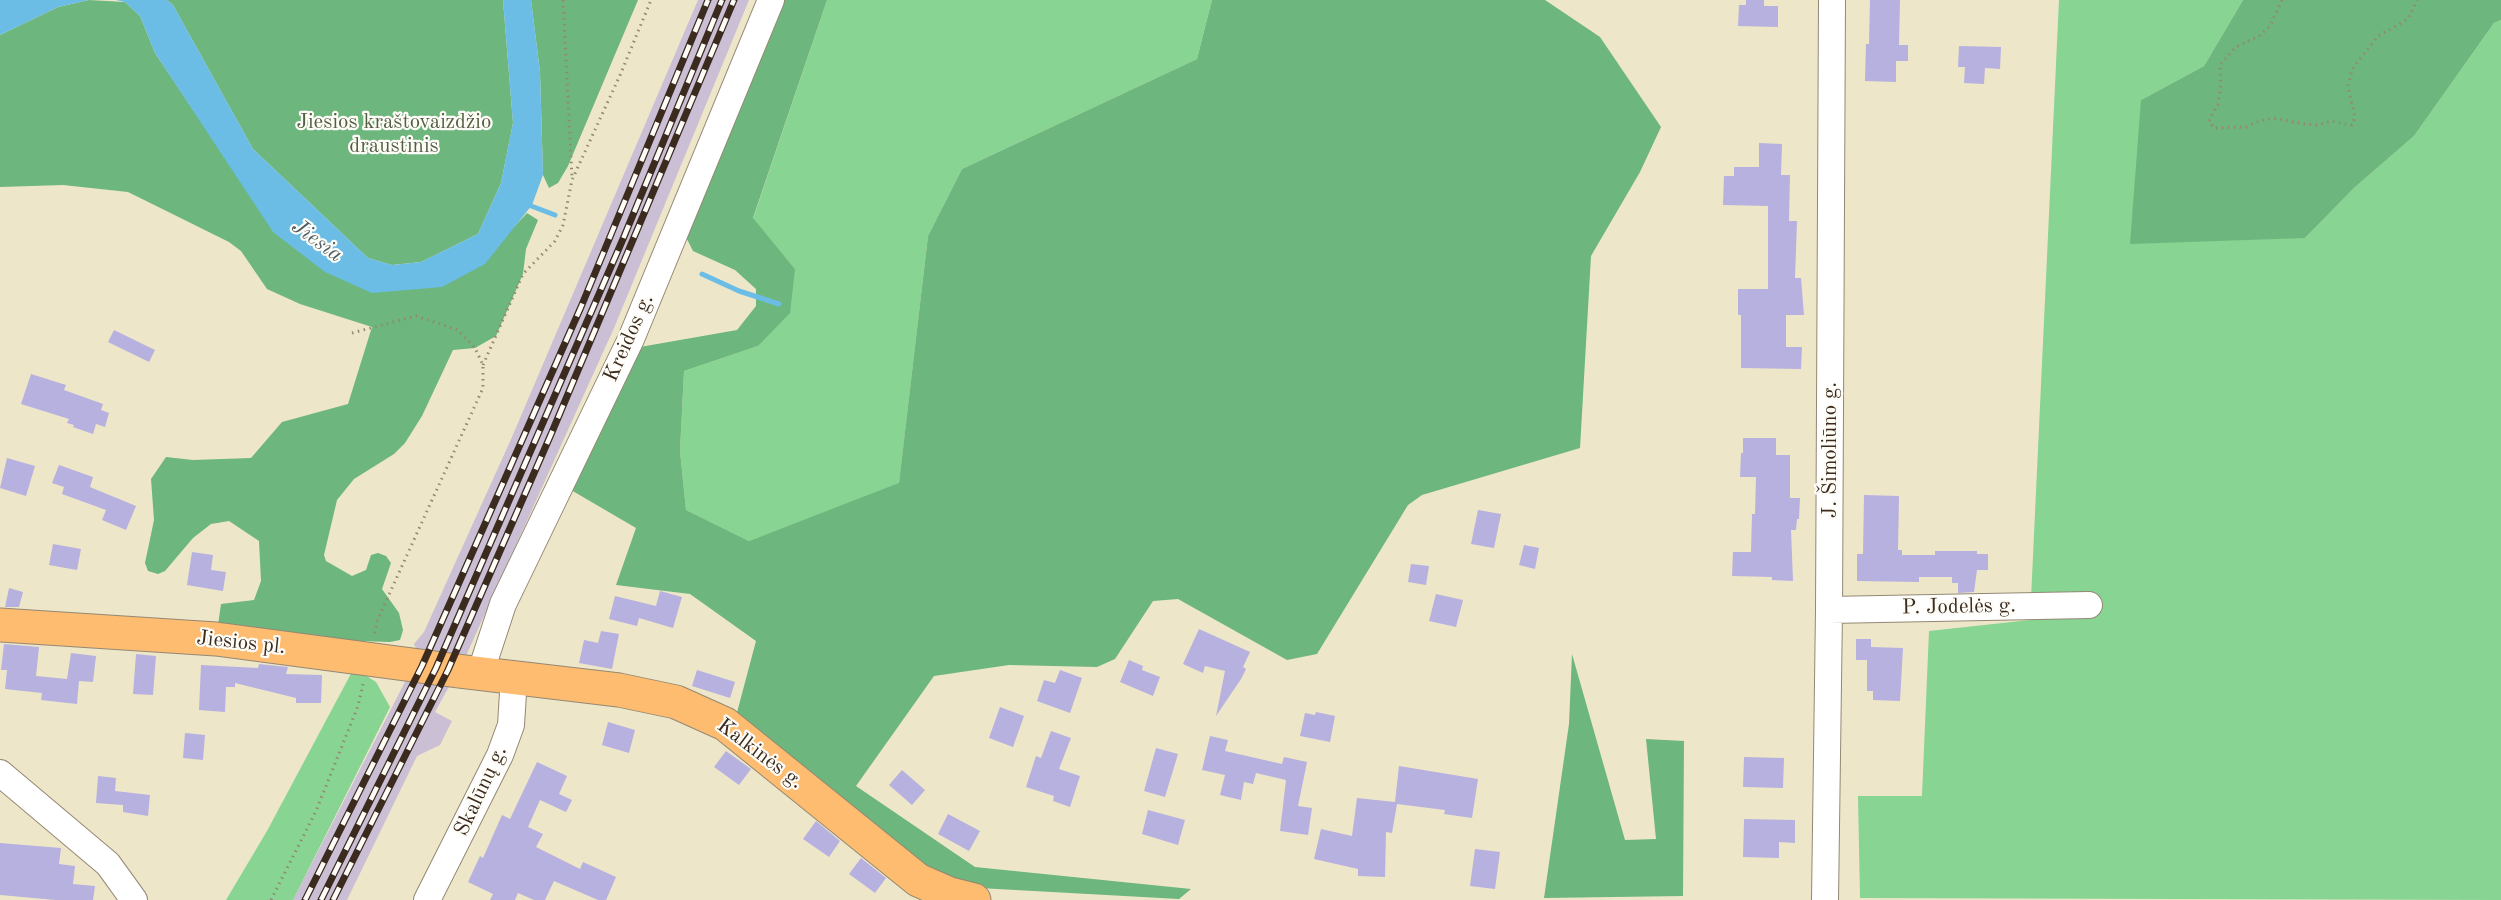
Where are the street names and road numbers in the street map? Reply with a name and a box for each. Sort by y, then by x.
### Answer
street label: Kreidos g. [598,290,660,386]
street label: J. Šimoliūno g. [1817,382,1843,518]
street label: P. Jodelės g. [1902,593,2016,621]
street label: Jiesios pl. [195,626,287,660]
street label: Kalkinės g. [712,713,808,795]
street label: Skalūnų g. [449,742,513,840]

